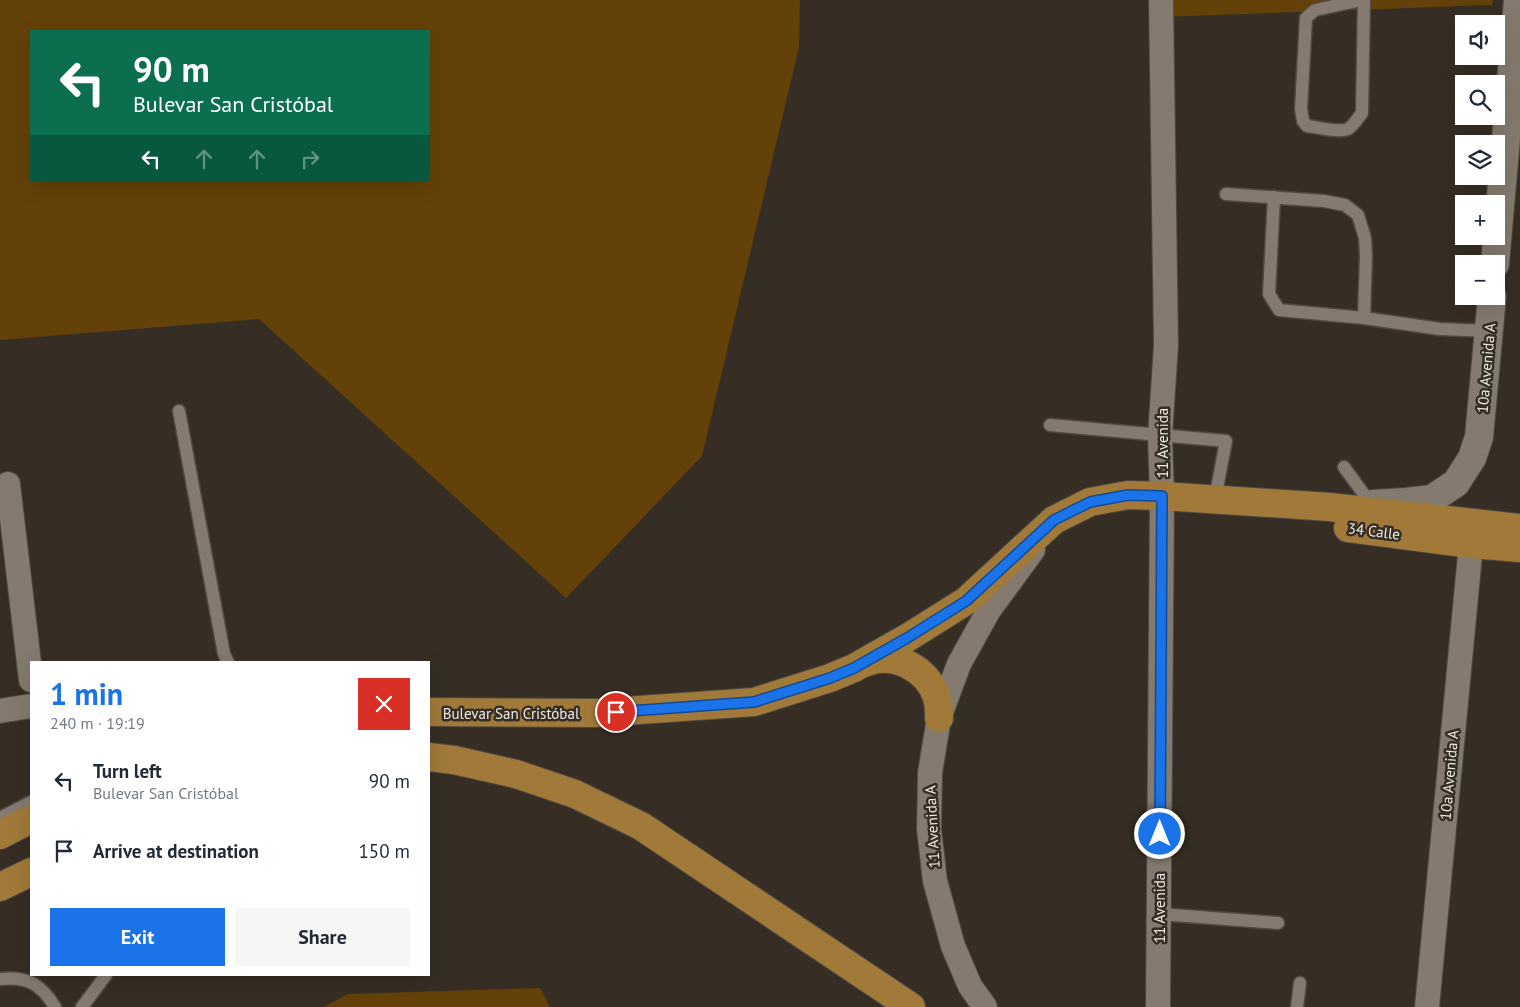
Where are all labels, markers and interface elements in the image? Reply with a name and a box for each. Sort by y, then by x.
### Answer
map controls [1455,15,1505,305]
button: sound [1455,15,1505,65]
text: 90 m [133,46,210,92]
icon: left [50,50,115,115]
button: search [1455,75,1505,125]
text: Bulevar San Cristóbal [133,90,333,118]
button: layers [1455,135,1505,185]
icon: left [137,145,165,173]
icon: ahead [190,145,218,173]
icon: ahead [243,145,271,173]
icon: right [296,145,324,173]
button: + [1455,195,1505,245]
button: − [1455,255,1505,305]
street label: 10a Avenida A [1473,322,1499,414]
street label: 11 Avenida [1153,408,1172,478]
street label: 34 Calle [1347,518,1401,544]
text: 1 min [50,674,123,713]
button: close [358,678,410,730]
pin [595,691,637,733]
icon: arrive [602,698,630,726]
street label: Bulevar San Cristóbal [443,704,580,723]
text: 240 m · 19:19 [50,713,145,733]
street label: 10a Avenida A [1436,729,1462,821]
text: Turn left [93,759,162,783]
icon: left [50,767,78,795]
text: 90 m [369,769,410,793]
text: Bulevar San Cristóbal [93,783,239,803]
street label: 11 Avenida A [920,785,944,869]
position arrow [1133,807,1185,859]
icon: arrive [50,837,78,865]
text: Arrive at destination [93,839,259,863]
text: 150 m [358,839,410,863]
street label: 11 Avenida [1150,873,1169,943]
button: Exit [50,908,225,966]
button: Share [235,908,410,966]

